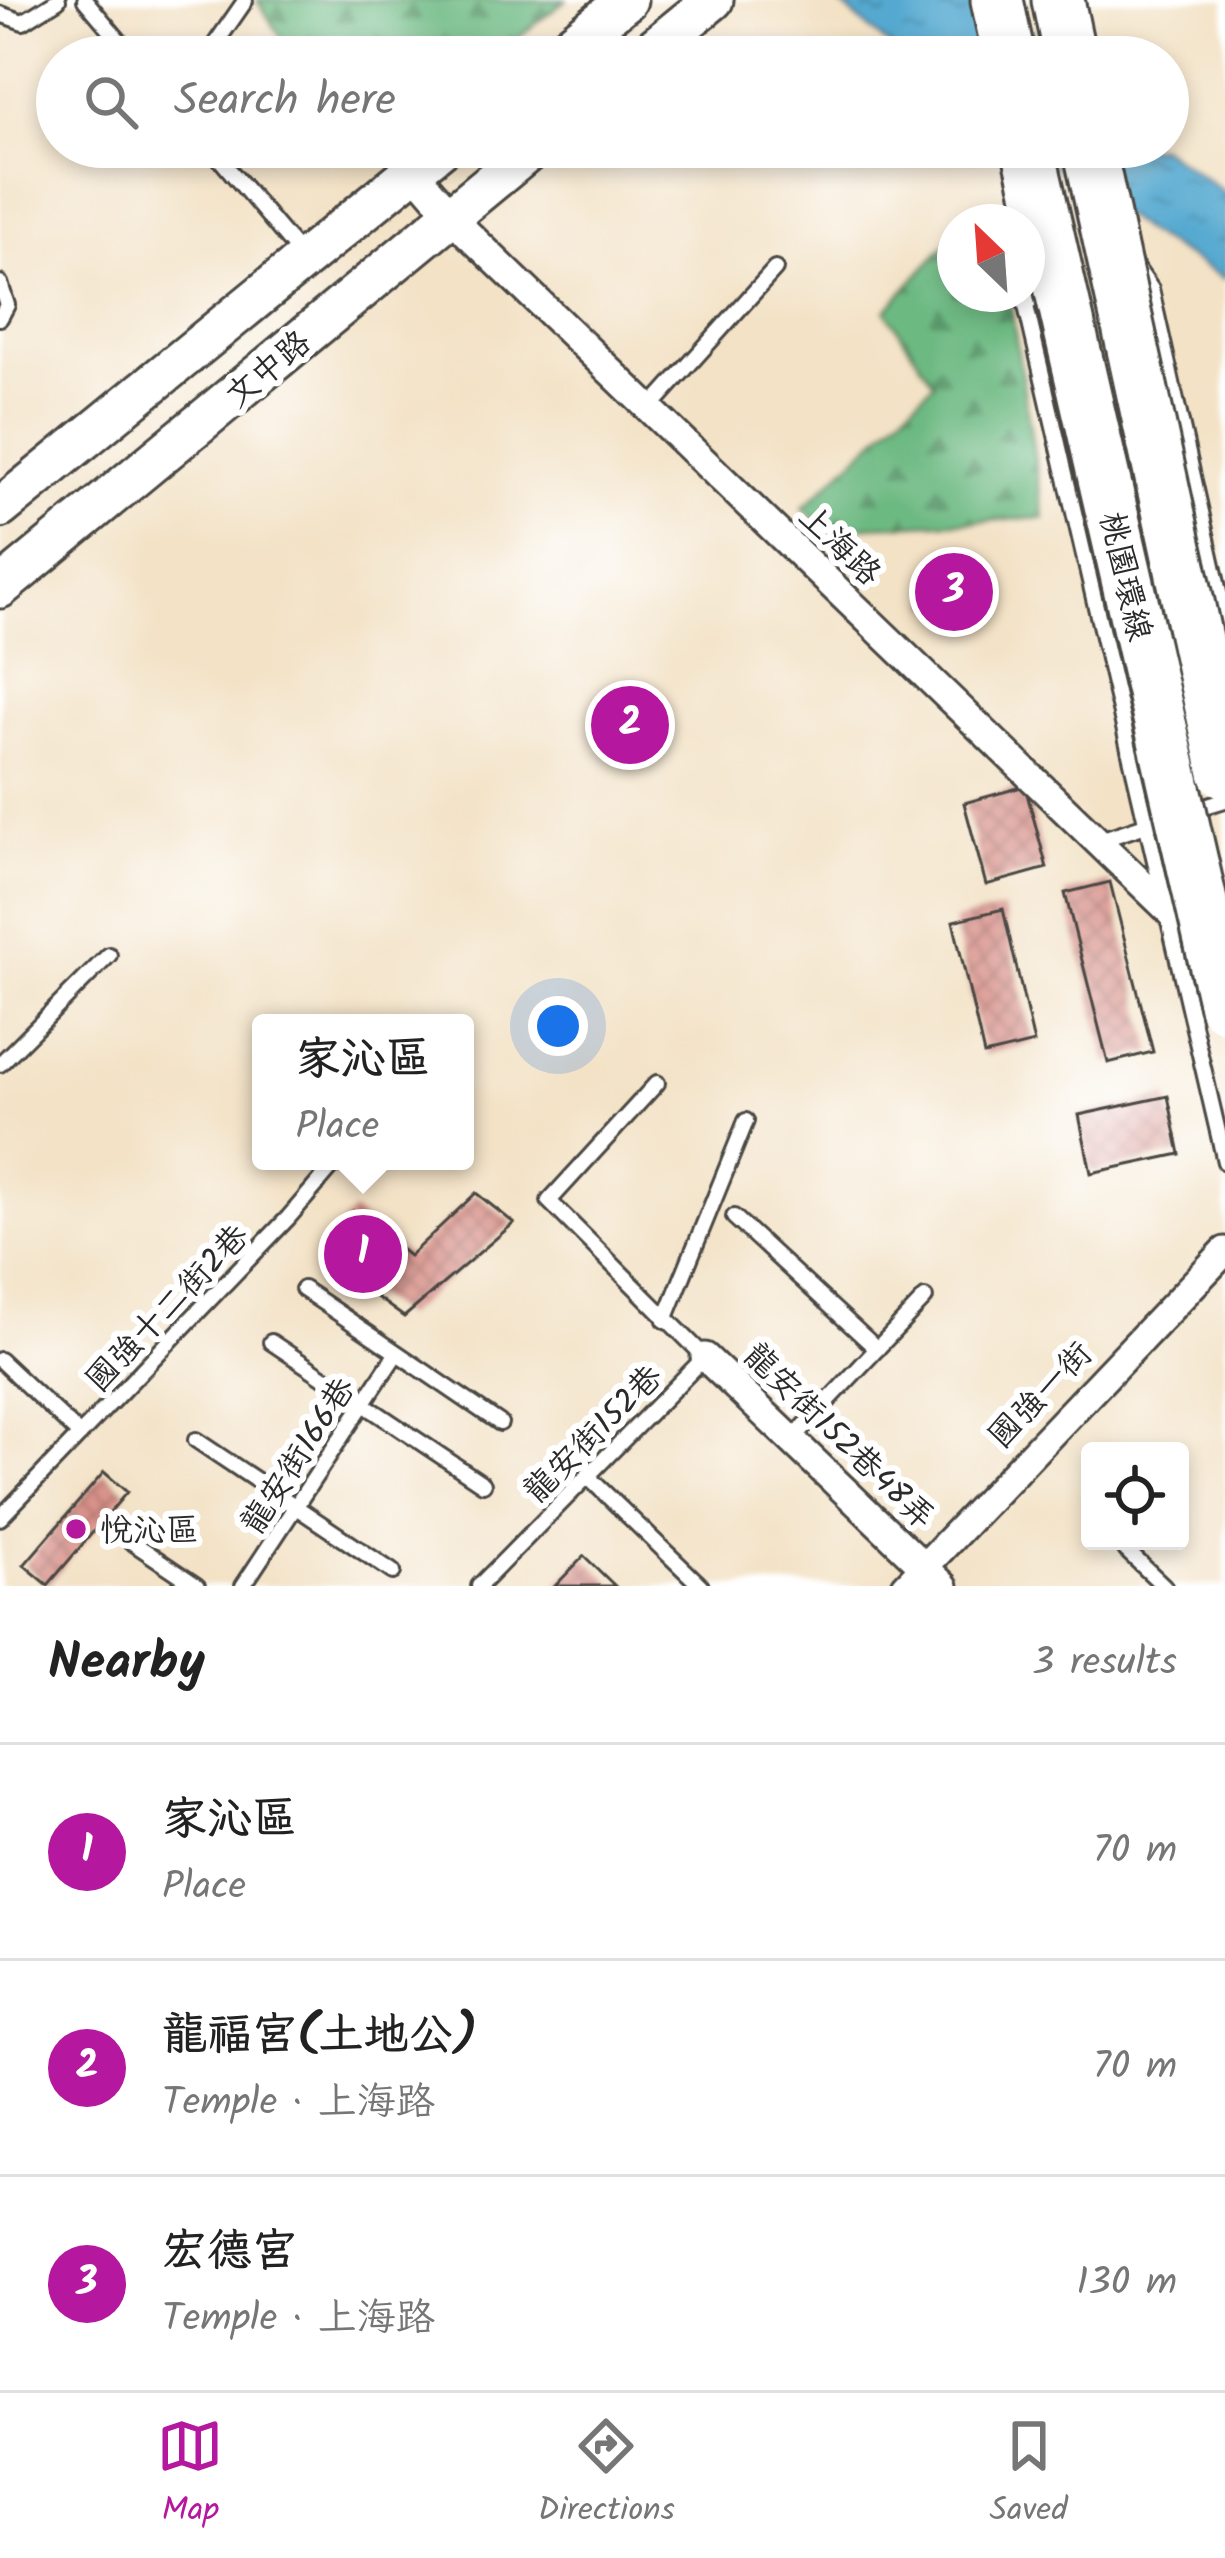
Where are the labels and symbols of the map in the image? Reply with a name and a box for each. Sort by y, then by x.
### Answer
north arrow [937,204,1045,312]
street label: 文中路 [214,319,324,423]
street label: 上海路 [785,493,893,600]
street label: 桃園環線 [1083,507,1164,647]
pin: 3 [915,547,993,637]
pin: 2 [591,680,669,770]
your location [528,996,588,1056]
pin: 1 [324,1209,402,1299]
street label: 國強十二街2巷 [74,1213,263,1406]
street label: 國強一街 [977,1331,1106,1462]
street label: 龍安街152巷48弄 [729,1332,946,1544]
street label: 龍安街152巷 [512,1353,677,1518]
street label: 龍安街166巷 [229,1367,371,1546]
place label: 悅沁區 [100,1506,199,1559]
marker: 悅沁區 [63,1516,89,1542]

